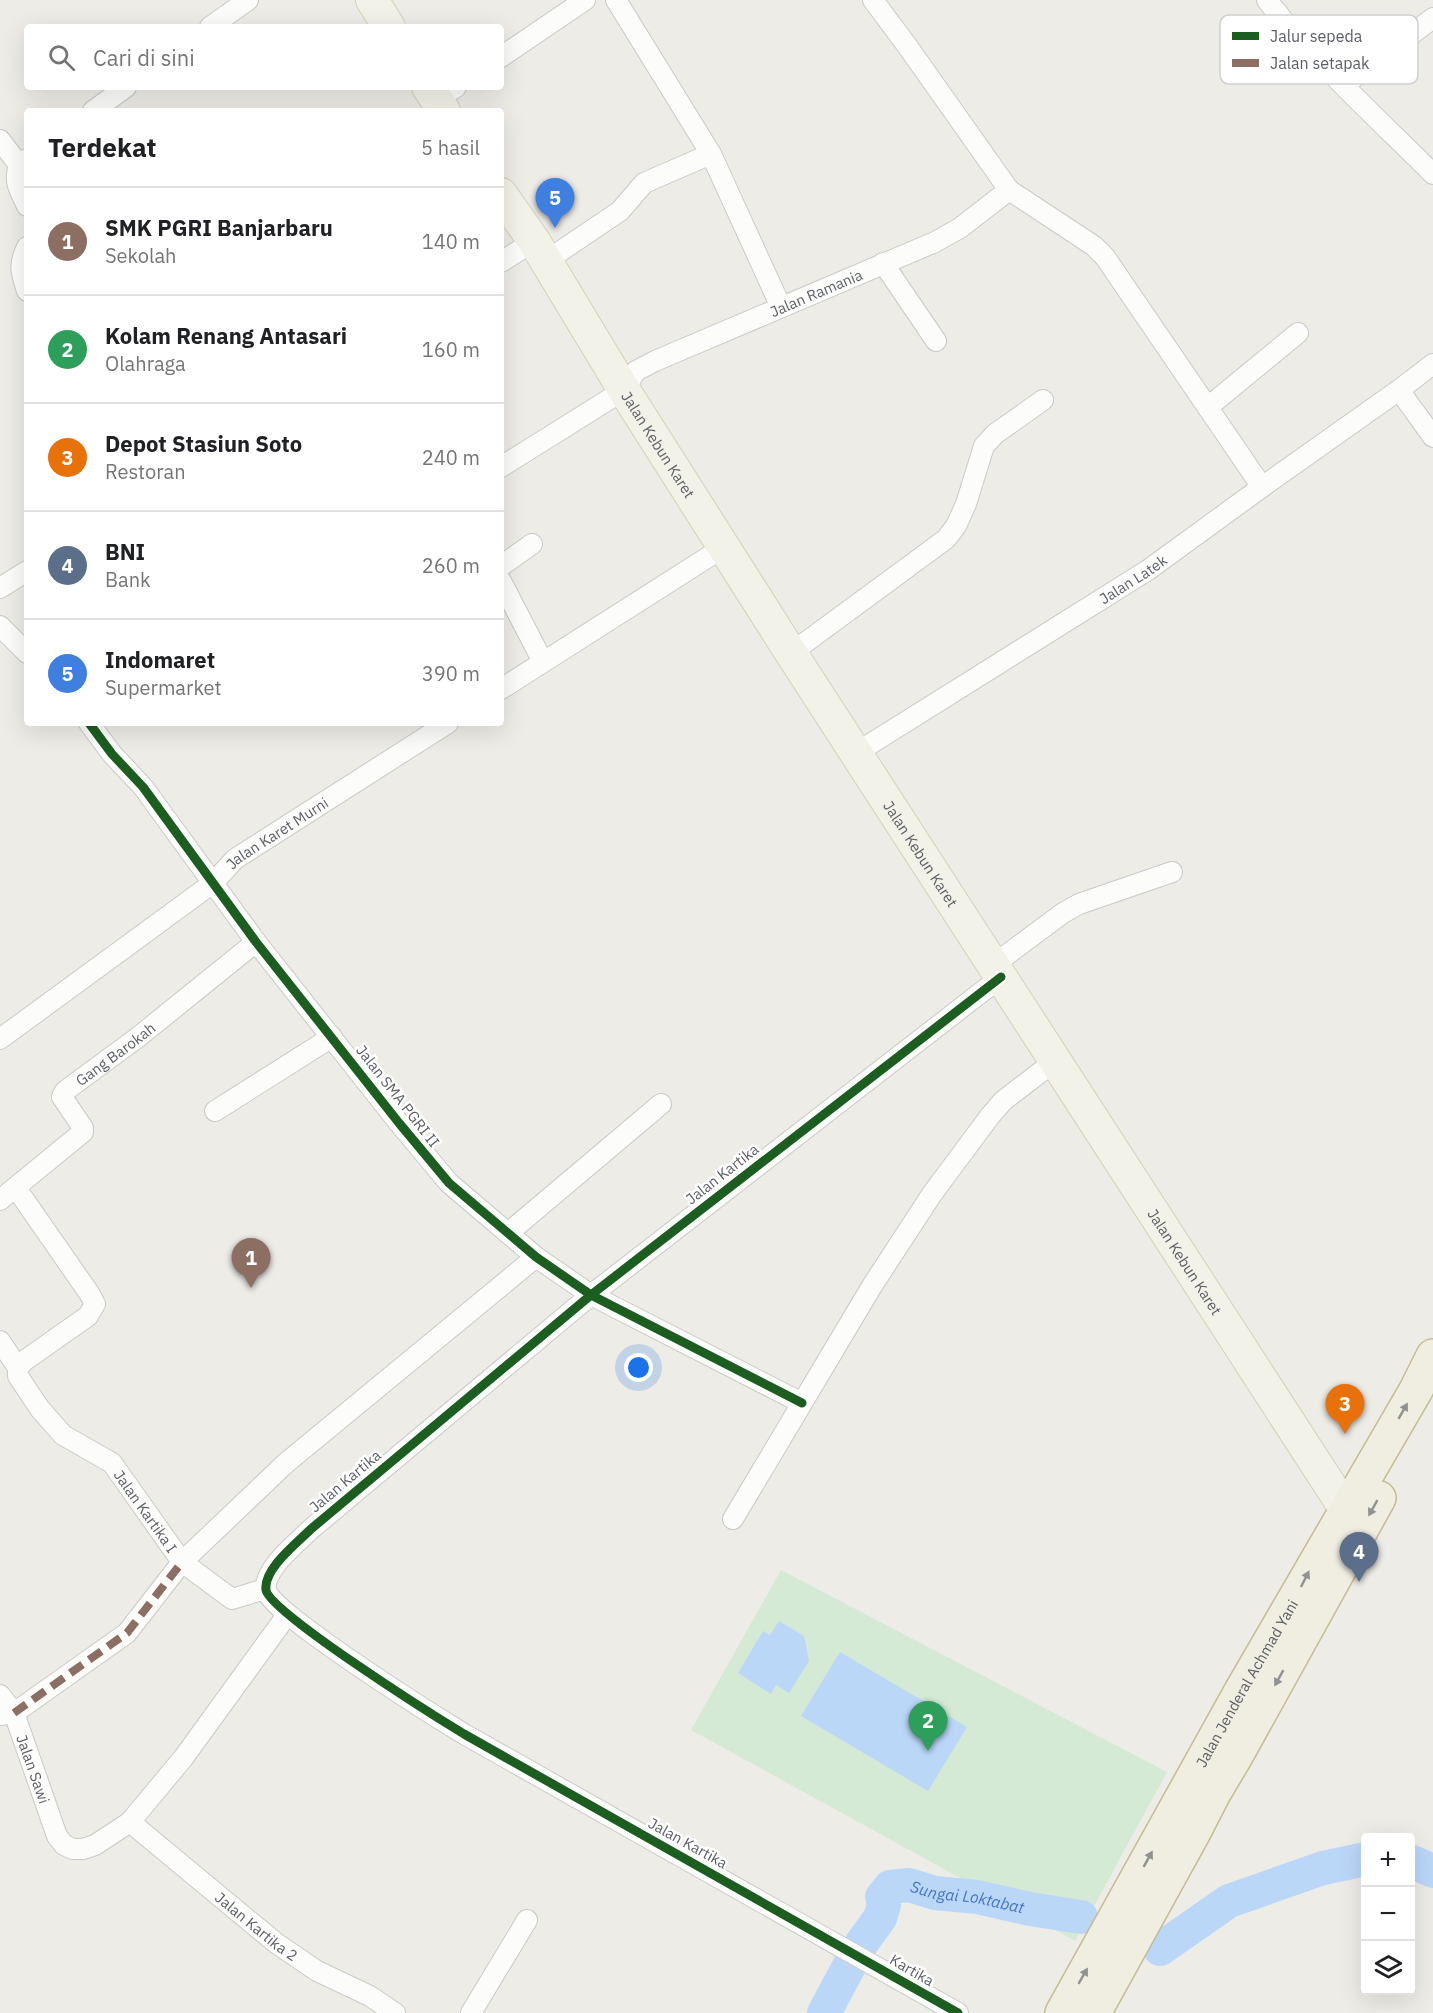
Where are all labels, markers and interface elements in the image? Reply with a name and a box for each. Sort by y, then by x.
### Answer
legend [1220,15,1418,84]
search box [24,24,504,90]
text: Jalur sepeda [1270,26,1363,46]
icon: search [45,41,78,74]
text: Cari di sini [93,43,195,72]
text: Jalan setapak [1270,53,1370,73]
text: Terdekat [48,130,157,164]
text: 5 hasil [421,134,480,161]
pin: 5 [536,178,574,228]
text: SMK PGRI Banjarbaru [105,213,333,242]
text: 1 [62,228,74,255]
text: 140 m [422,228,480,255]
text: Sekolah [105,242,176,269]
street label: Jalan Ramania [767,265,865,321]
text: Kolam Renang Antasari [105,321,347,350]
text: 2 [62,336,74,363]
text: 160 m [422,336,480,363]
text: Olahraga [105,350,186,377]
street label: Jalan Kebun Karet [618,388,700,501]
text: Depot Stasiun Soto [105,429,302,458]
text: 3 [62,444,74,471]
text: 240 m [422,444,480,471]
text: Restoran [105,458,186,485]
text: BNI [105,537,145,566]
street label: Jalan Latek [1096,550,1170,608]
text: 4 [62,552,74,579]
text: 260 m [422,552,480,579]
text: Bank [105,566,151,593]
text: Indomaret [105,645,215,674]
text: 5 [62,660,74,687]
text: 390 m [422,660,480,687]
text: Supermarket [105,674,222,701]
street label: Jalan Karet Murni [221,793,332,873]
street label: Jalan Kebun Karet [880,797,962,910]
street label: Gang Barokah [72,1018,159,1090]
street label: Jalan SMA PGRI II [352,1041,444,1151]
street label: Jalan Kartika [682,1140,762,1208]
street label: Jalan Kebun Karet [1144,1205,1226,1318]
pin: 1 [232,1238,270,1288]
your location [624,1353,653,1382]
pin: 3 [1326,1384,1364,1434]
one-way arrow [1398,1403,1409,1419]
street label: Jalan Kartika [305,1446,385,1516]
street label: Jalan Kartika I [110,1466,182,1556]
one-way arrow [1368,1500,1378,1517]
pin: 4 [1340,1532,1378,1582]
one-way arrow [1301,1571,1310,1588]
street label: Jalan Jenderal Achmad Yani [1191,1596,1302,1770]
one-way arrow [1274,1670,1284,1687]
pin: 2 [908,1702,948,1751]
street label: Jalan Sawi [13,1732,54,1806]
street label: Jalan Kartika [645,1813,731,1873]
map controls [1361,1833,1415,1995]
button: + [1361,1833,1415,1887]
one-way arrow [1143,1850,1153,1867]
water label: Sungai Loktabat [908,1876,1027,1918]
street label: Jalan Kartika 2 [212,1887,302,1965]
button: − [1361,1887,1415,1941]
button: layers [1361,1941,1415,1995]
street label: Kartika [887,1950,937,1990]
one-way arrow [1077,1968,1087,1985]

